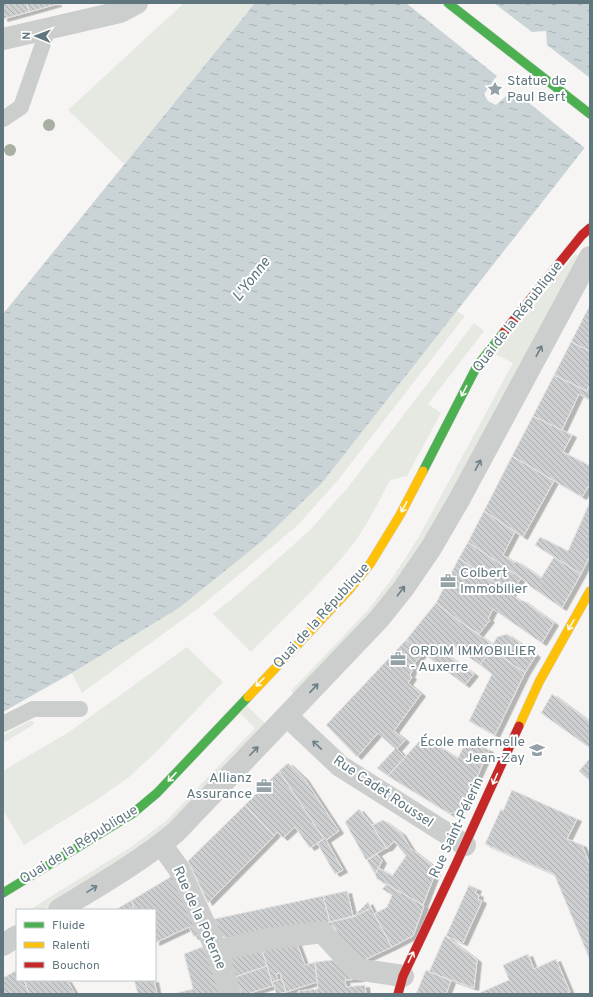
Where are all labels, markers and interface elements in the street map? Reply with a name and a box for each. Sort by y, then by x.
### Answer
north arrow [16,16,56,56]
text: N [20,32,34,40]
place label: Statue de Paul Bert [507,73,567,106]
place icon: Statue de Paul Bert [486,80,504,98]
water label: L'Yonne [229,254,275,306]
street label: Quai de la République [469,258,567,376]
one-way arrow [536,345,544,357]
one-way arrow [460,385,467,397]
one-way arrow [474,459,482,471]
one-way arrow [400,501,408,513]
street label: Quai de la République [270,560,374,672]
place label: Colbert Immobilier [460,565,528,598]
office icon: Colbert Immobilier [439,572,457,590]
one-way arrow [397,586,405,597]
one-way arrow [566,619,574,631]
place label: ORDIM IMMOBILIER - Auxerre [410,643,536,676]
office icon: ORDIM IMMOBILIER - Auxerre [389,650,407,668]
one-way arrow [256,677,265,687]
one-way arrow [309,683,319,693]
place label: École maternelle Jean-Zay [420,733,525,767]
one-way arrow [312,740,322,750]
school or university icon: École maternelle Jean-Zay [528,741,546,759]
one-way arrow [249,746,259,756]
street label: Rue Cadet Roussel [330,752,436,832]
place label: Allianz Assurance [186,770,252,803]
one-way arrow [167,772,176,782]
one-way arrow [491,773,498,785]
street label: Rue Saint-Pélerin [426,775,488,881]
office icon: Allianz Assurance [255,777,273,795]
street label: Quai de la République [17,802,141,888]
street label: Rue de la Poterne [169,864,229,972]
one-way arrow [86,885,98,893]
legend [16,909,156,981]
text: Fluide [52,918,85,934]
text: Ralenti [52,938,90,954]
one-way arrow [408,952,415,964]
text: Bouchon [52,958,100,974]

